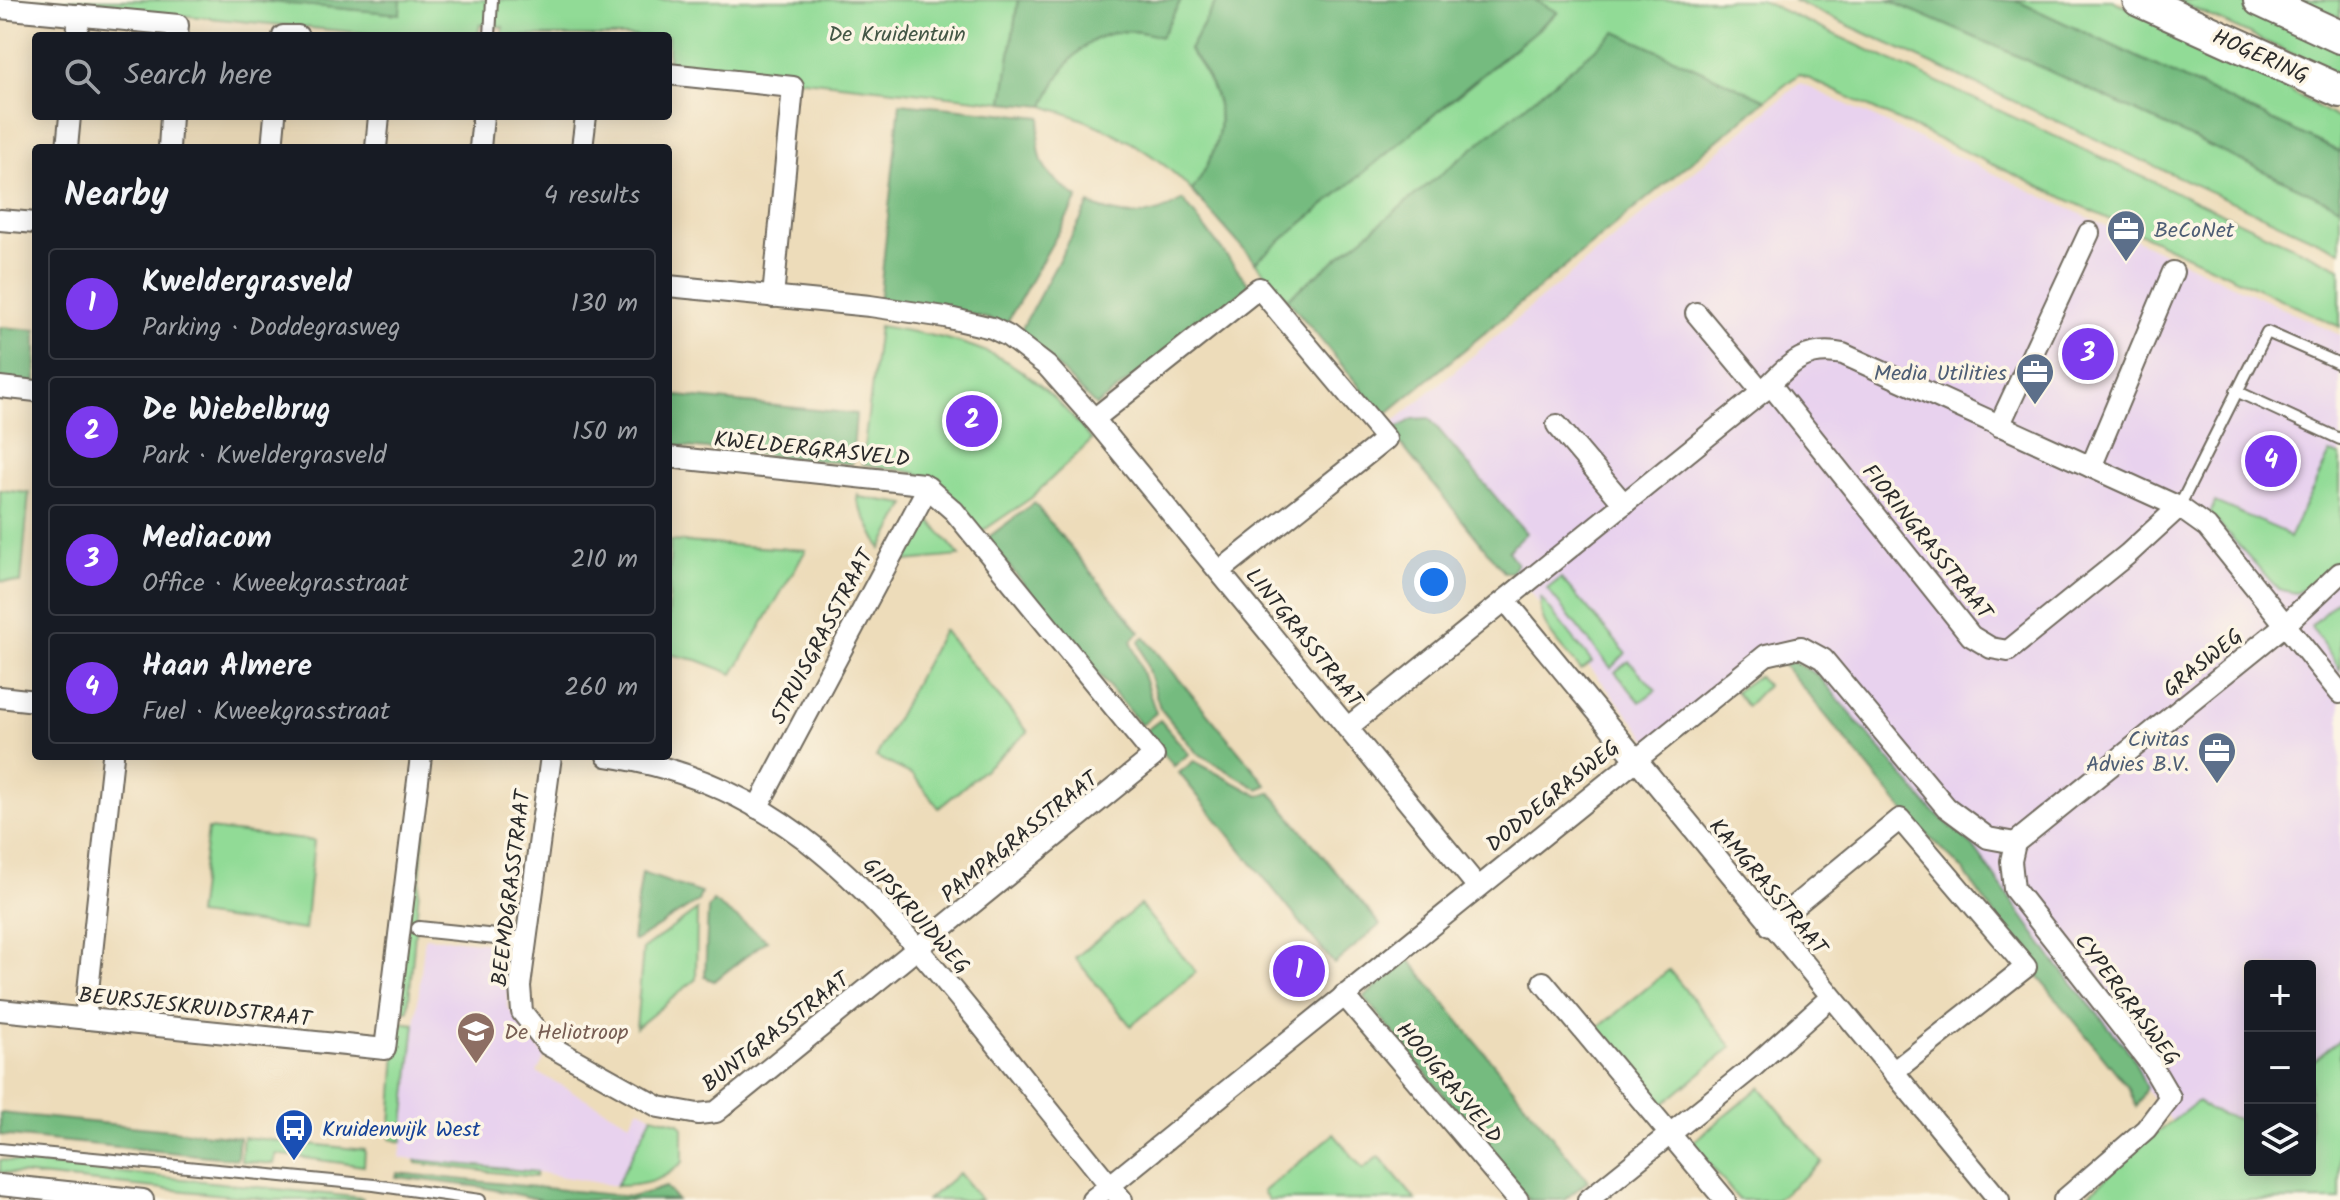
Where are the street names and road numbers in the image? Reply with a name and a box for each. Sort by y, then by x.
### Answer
street label: HOGERING [2206,20,2314,94]
street label: KWELDERGRASVELD [712,423,912,478]
street label: FIORINGRASSTRAAT [1852,457,2002,630]
street label: STRUISGRASSTRAAT [762,541,885,731]
street label: LINTGRASSTRAAT [1235,561,1372,718]
street label: GRASWEG [2156,620,2251,707]
street label: DODDEGRASWEG [1479,732,1628,862]
street label: PAMPAGRASSTRAAT [934,762,1109,913]
street label: BEEMDGRASSTRAAT [483,786,542,988]
street label: KAMGRASSTRAAT [1699,811,1837,966]
street label: GIPSKRUIDWEG [853,850,977,983]
street label: CYPERGRASWEG [2064,927,2188,1074]
street label: BUNTGRASSTRAAT [695,962,860,1102]
street label: BEURSJESKRUIDSTRAAT [76,979,315,1038]
street label: HOOIGRASVELD [1386,1015,1510,1153]

